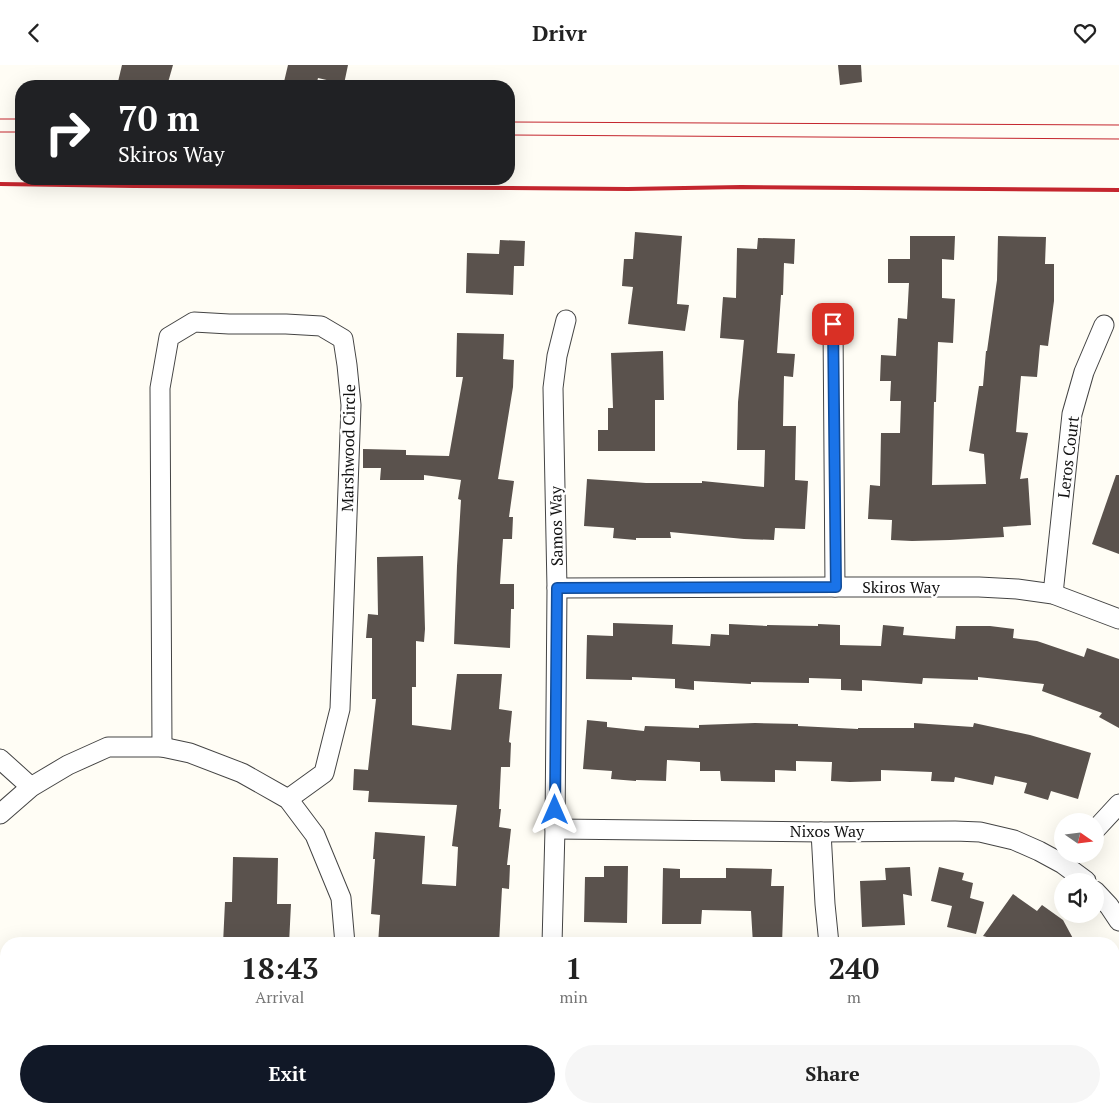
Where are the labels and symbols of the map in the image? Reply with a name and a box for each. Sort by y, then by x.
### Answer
pin [812,303,854,345]
street label: Marshwood Circle [336,384,360,512]
street label: Leros Court [1052,415,1084,499]
street label: Samos Way [544,485,568,566]
street label: Skiros Way [862,576,941,598]
position arrow [528,783,580,835]
north arrow [1054,813,1104,863]
street label: Nixos Way [790,820,865,842]

